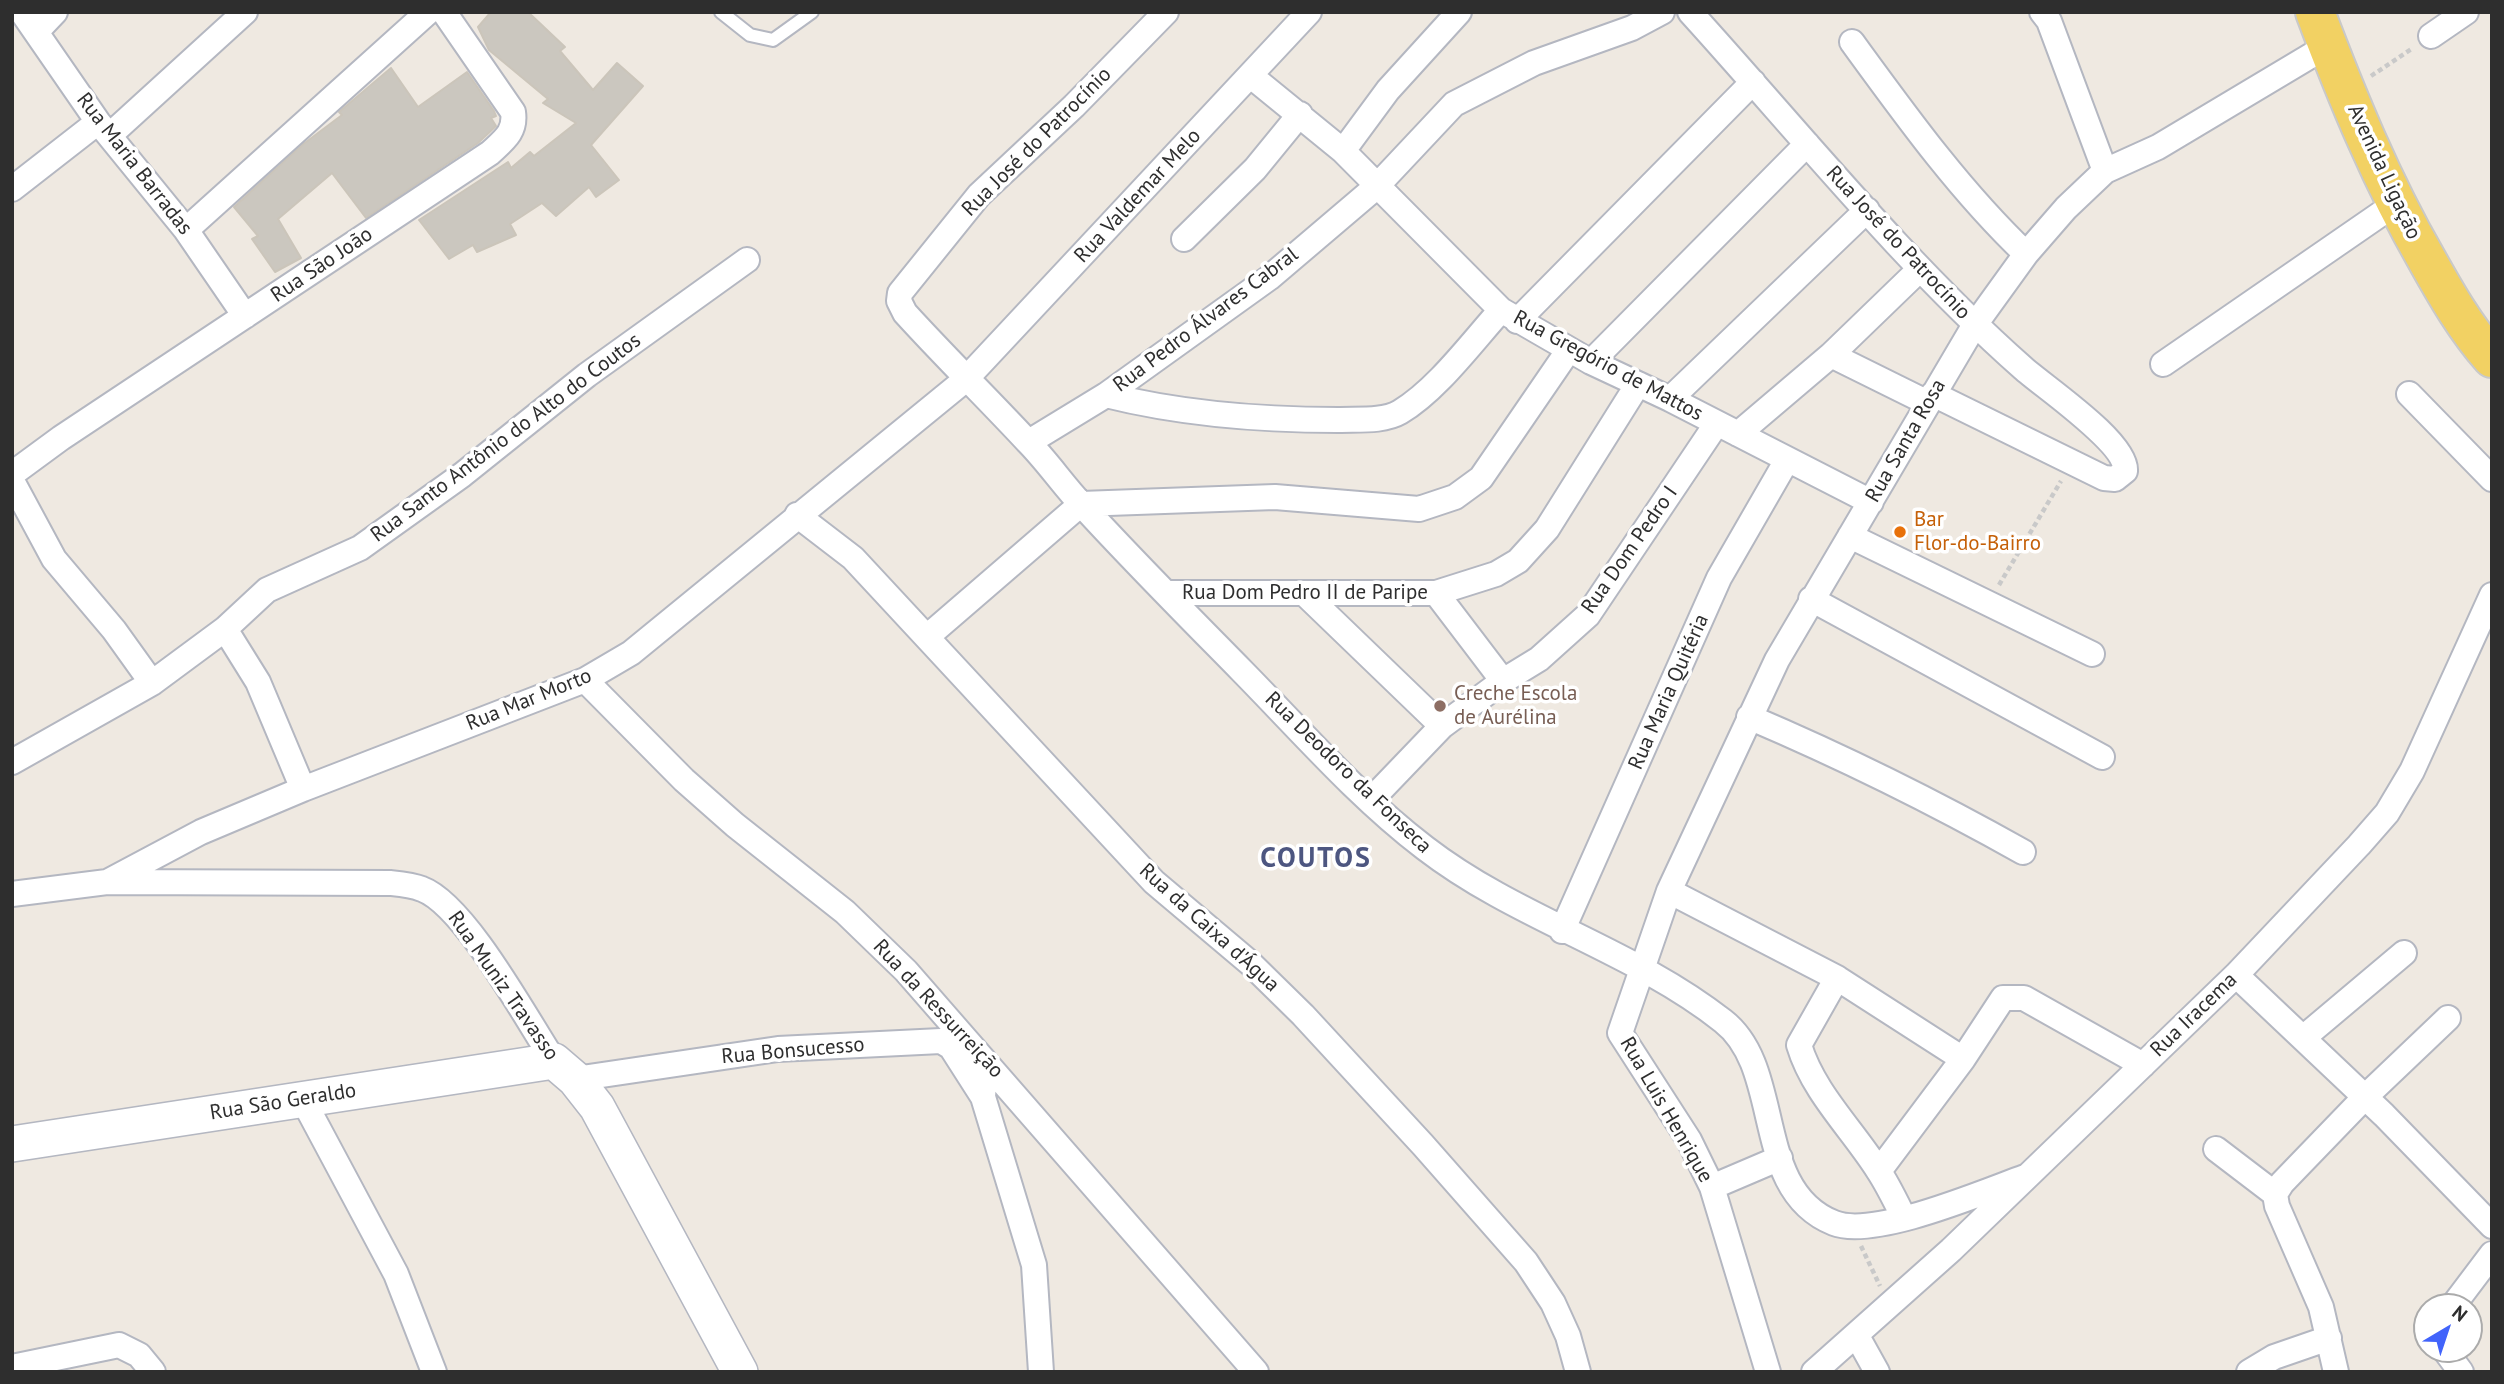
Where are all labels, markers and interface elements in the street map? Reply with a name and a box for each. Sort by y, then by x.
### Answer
street label: Rua José do Patrocínio [957,62,1117,222]
street label: Rua Maria Barradas [71,88,197,240]
street label: Avenida Ligação [2342,101,2426,243]
street label: Rua Valdemar Melo [1069,124,1207,268]
street label: Rua José do Patrocínio [1820,161,1976,325]
street label: Rua São João [266,222,378,308]
street label: Rua Pedro Álvares Cabral [1109,242,1303,398]
street label: Rua Gregório de Mattos [1509,305,1707,427]
street label: Rua Santo Antônio do Alto do Coutos [366,328,646,548]
street label: Rua Santa Rosa [1861,375,1951,507]
street label: Rua Dom Pedro I [1577,481,1683,619]
place label: Bar Flor-do-Bairro [1914,507,2041,557]
marker: Bar Flor-do-Bairro [1892,524,1908,540]
street label: Rua Dom Pedro II de Paripe [1182,580,1428,606]
street label: Rua Maria Quitéria [1623,610,1715,774]
street label: Rua Mar Morto [463,663,595,737]
place label: Creche Escola de Aurélina [1454,681,1577,731]
street label: Rua Deodoro da Fonseca [1260,687,1436,859]
marker: Creche Escola de Aurélina [1432,698,1448,714]
district label: COUTOS [1261,842,1371,876]
street label: Rua da Caixa d'Água [1134,858,1284,998]
street label: Rua Muniz Travasso [442,907,564,1065]
street label: Rua da Ressurreição [867,935,1009,1083]
street label: Rua Iracema [2146,968,2242,1062]
street label: Rua Bonsucesso [720,1032,866,1070]
street label: Rua Luis Henrique [1614,1033,1718,1187]
street label: Rua São Geraldo [208,1078,358,1126]
north arrow [2413,1293,2483,1363]
text: N [2448,1300,2472,1326]

